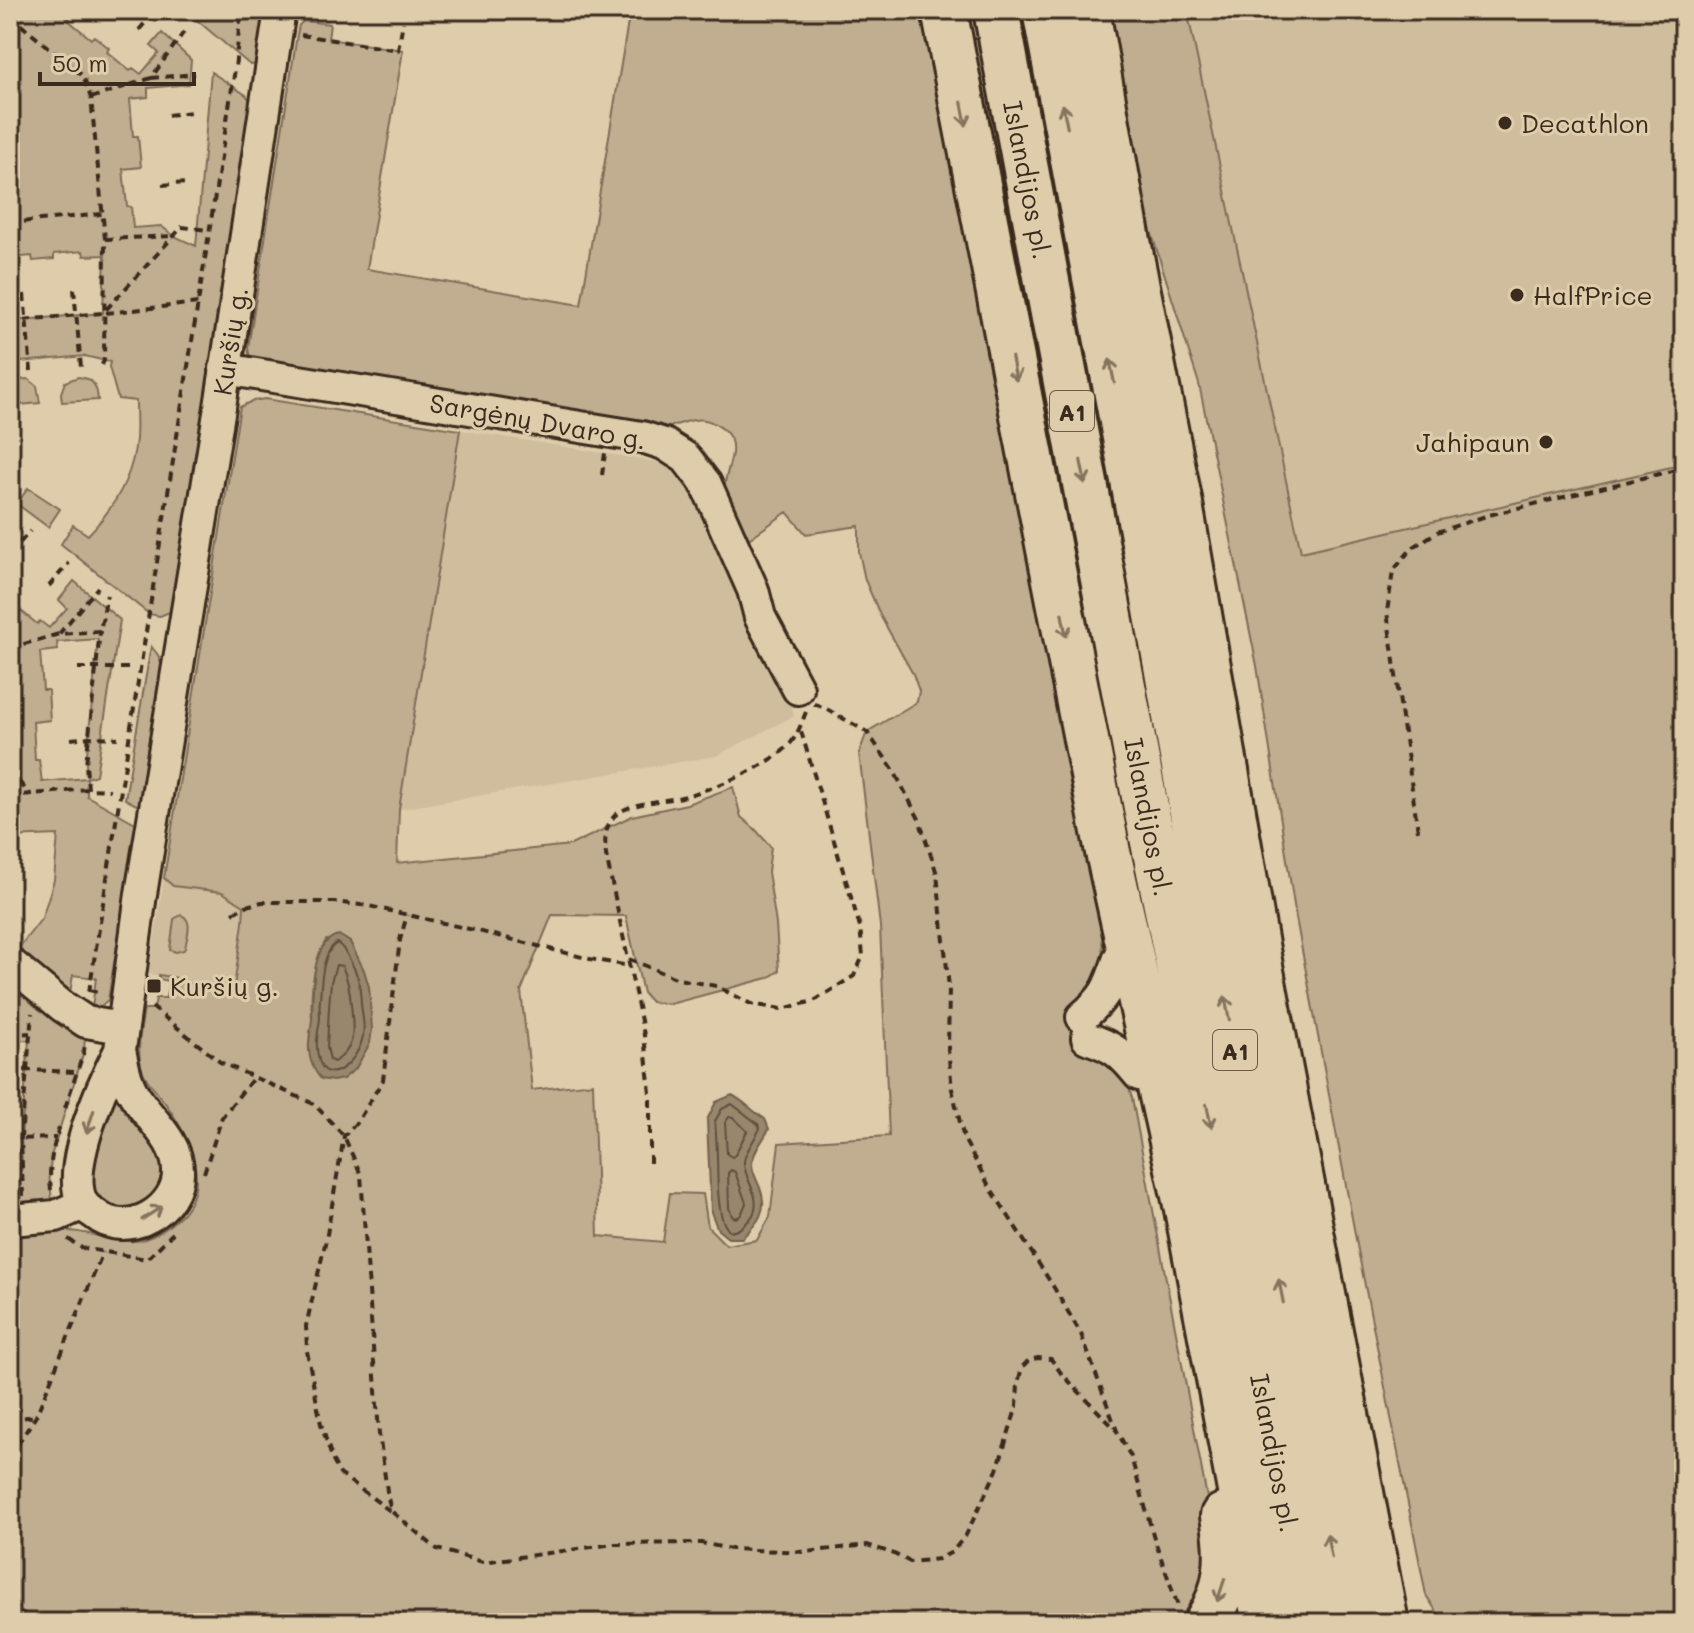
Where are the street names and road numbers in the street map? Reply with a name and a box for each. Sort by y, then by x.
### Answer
street label: Islandijos pl. [996,98,1060,262]
street label: Kuršių g. [205,285,255,397]
street label: Sargėnų Dvaro g. [427,385,649,457]
road number: A1 [1050,391,1094,431]
street label: Islandijos pl. [1117,735,1181,899]
road number: A1 [1213,1030,1257,1070]
street label: Islandijos pl. [1243,1371,1307,1535]

